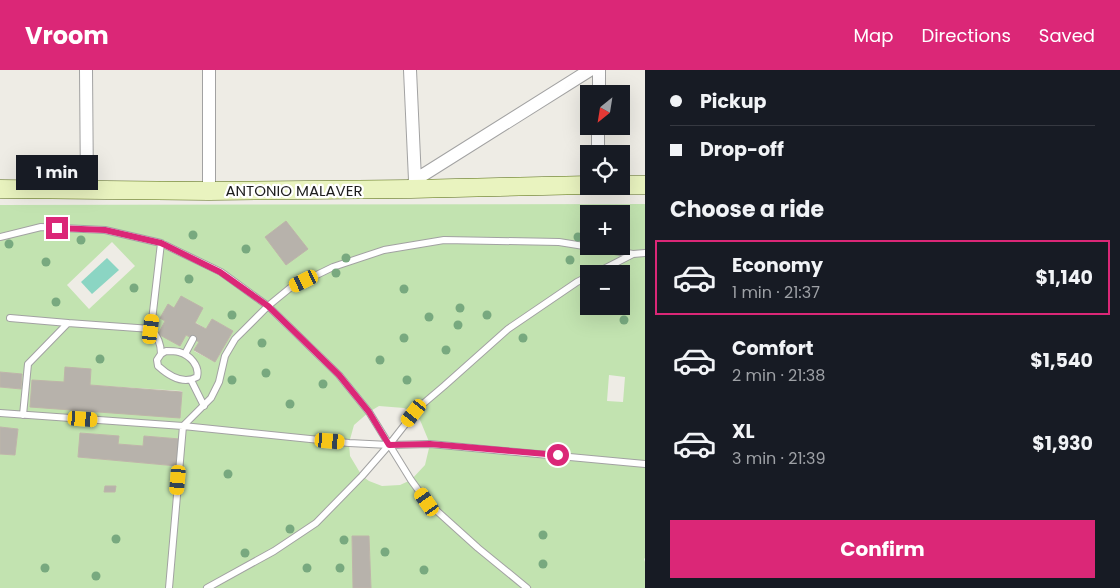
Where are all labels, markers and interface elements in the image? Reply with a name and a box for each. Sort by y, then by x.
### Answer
text: Vroom [25,19,109,52]
text: Map [854,23,893,48]
text: Directions [921,23,1011,48]
text: Saved [1039,23,1095,48]
north arrow [580,85,630,135]
map controls [580,85,630,315]
text: Pickup [700,88,766,115]
text: Drop-off [700,136,784,163]
button: locate [580,145,630,195]
callout: 1 min [16,156,98,190]
text: 1 min [36,161,78,184]
street label: ANTONIO MALAVER [225,180,363,201]
text: Choose a ride [670,194,824,225]
button: + [580,205,630,255]
route end [46,217,68,239]
text: Economy [732,252,823,279]
icon: car [672,255,717,300]
text: $1,140 [1036,264,1093,291]
button: − [580,265,630,315]
car [287,268,320,294]
text: 1 min · 21:37 [732,281,820,304]
car [141,313,160,345]
text: Comfort [732,335,814,362]
icon: car [672,338,717,383]
text: $1,540 [1030,347,1093,374]
text: 2 min · 21:38 [732,364,825,387]
car [398,397,429,429]
car [67,410,98,428]
text: XL [732,418,755,445]
icon: car [672,421,717,466]
text: $1,930 [1032,430,1093,457]
car [314,432,345,450]
route start [547,444,569,466]
text: 3 min · 21:39 [732,447,826,470]
car [169,464,186,496]
car [412,485,441,519]
button: Confirm [670,520,1095,578]

